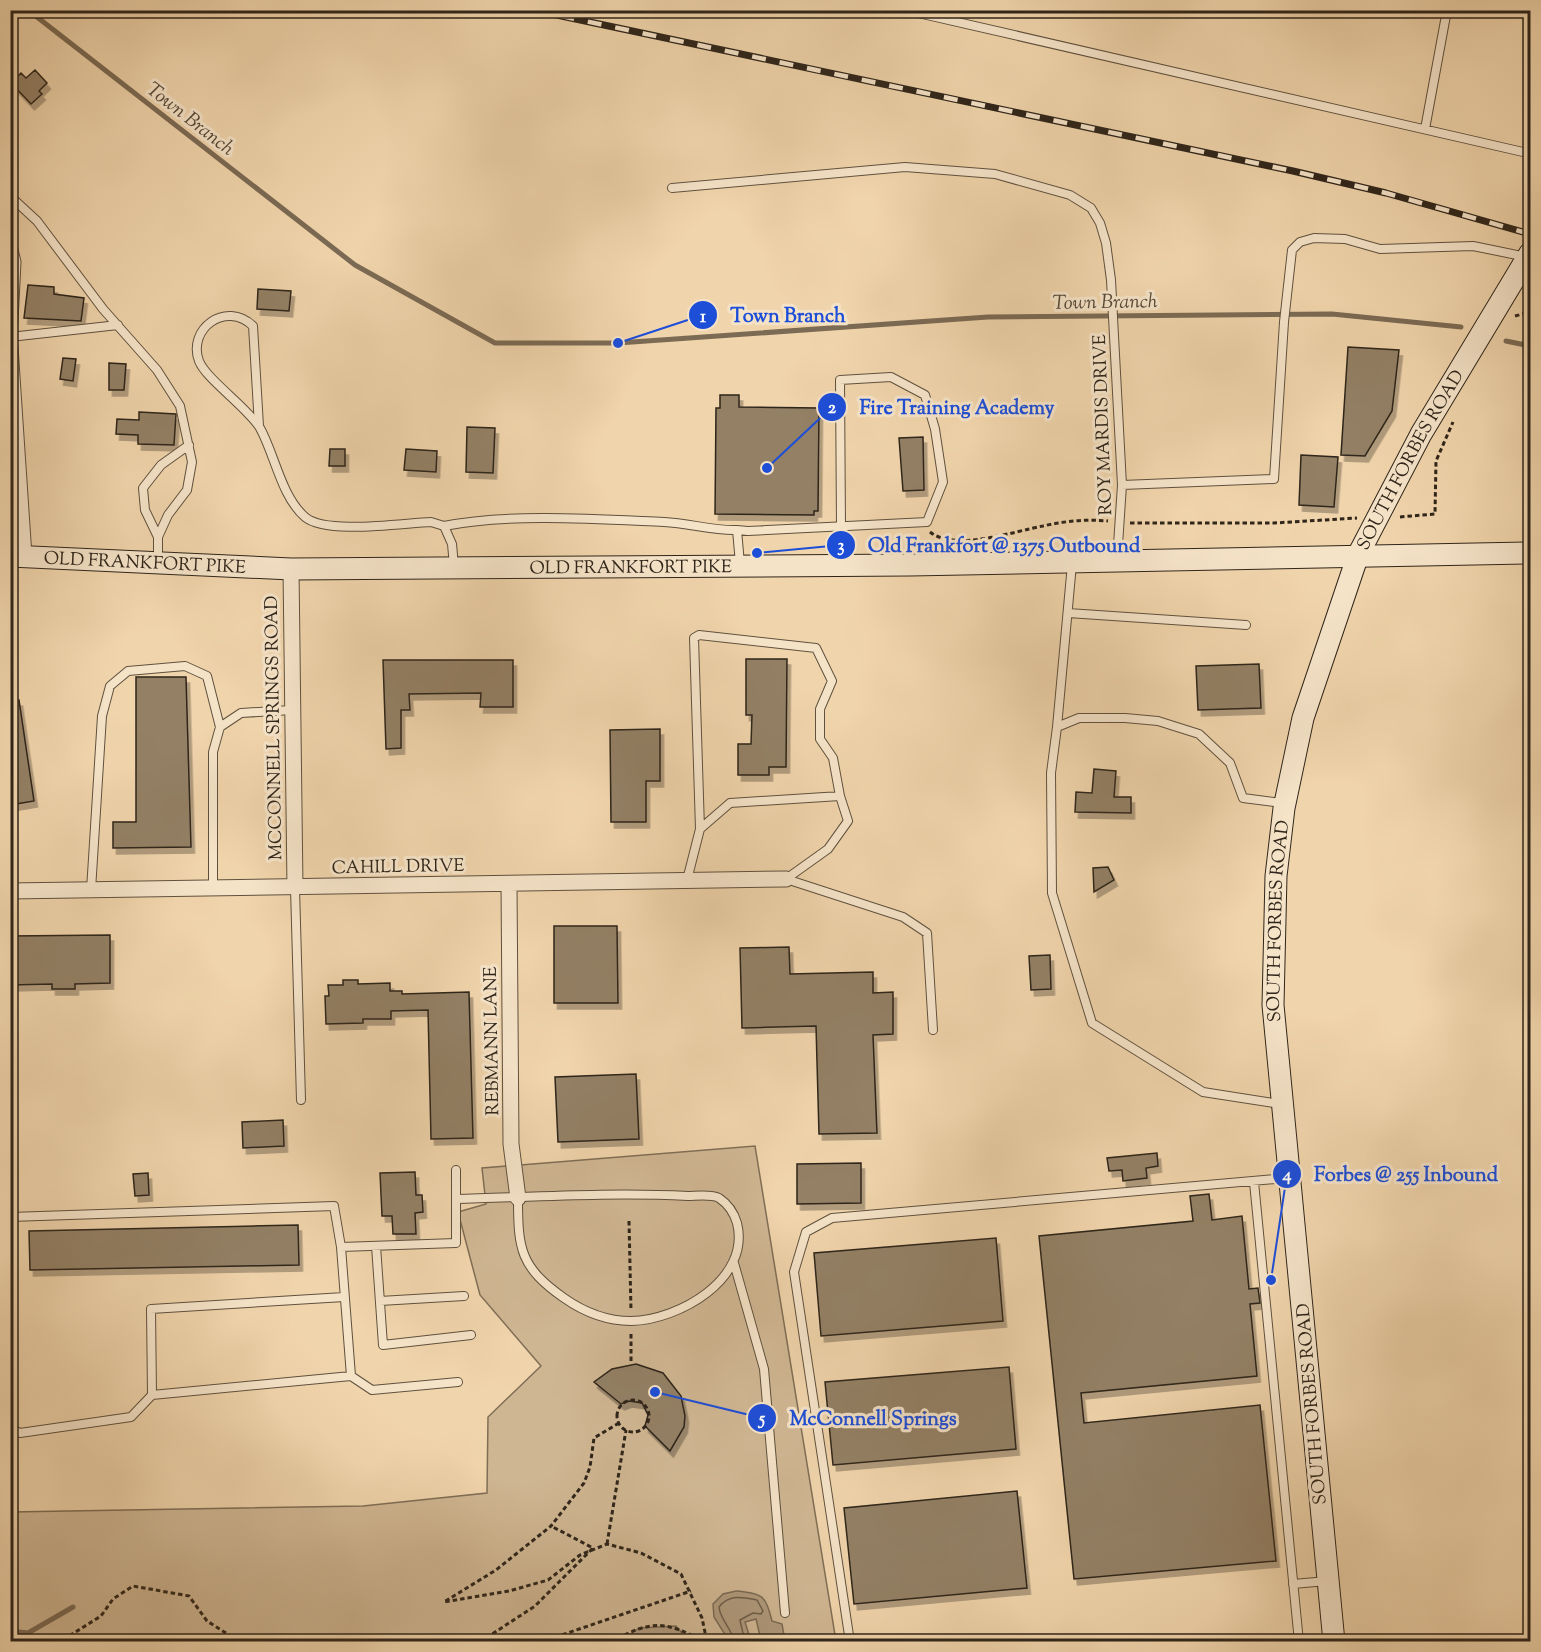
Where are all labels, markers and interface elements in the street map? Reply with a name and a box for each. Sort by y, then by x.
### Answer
water label: Town Branch [139,76,240,164]
water label: Town Branch [1052,288,1158,319]
callout: Town Branch [688,296,857,334]
text: Town Branch [730,303,846,332]
text: 1 [700,305,707,331]
street label: ROY MARDIS DRIVE [1088,334,1120,516]
street label: SOUTH FORBES ROAD [1352,365,1472,555]
callout: Fire Training Academy [817,388,1066,426]
text: Fire Training Academy [860,395,1054,424]
text: 2 [828,396,837,422]
callout: Old Frankfort @ 1375 Outbound [826,526,1153,564]
text: Old Frankfort @ 1375 Outbound [868,533,1141,562]
text: 3 [837,534,845,560]
street label: OLD FRANKFORT PIKE [43,547,247,582]
street label: OLD FRANKFORT PIKE [529,555,732,582]
street label: MCCONNELL SPRINGS ROAD [260,595,290,860]
street label: SOUTH FORBES ROAD [1262,819,1297,1023]
street label: CAHILL DRIVE [332,854,465,882]
street label: REBMANN LANE [479,966,507,1116]
callout: Forbes @ 255 Inbound [1272,1155,1510,1193]
text: Forbes @ 255 Inbound [1314,1162,1499,1191]
text: 4 [1281,1163,1292,1189]
street label: SOUTH FORBES ROAD [1291,1302,1335,1506]
callout: McConnell Springs [747,1399,968,1437]
text: McConnell Springs [789,1406,957,1435]
text: 5 [757,1407,766,1433]

